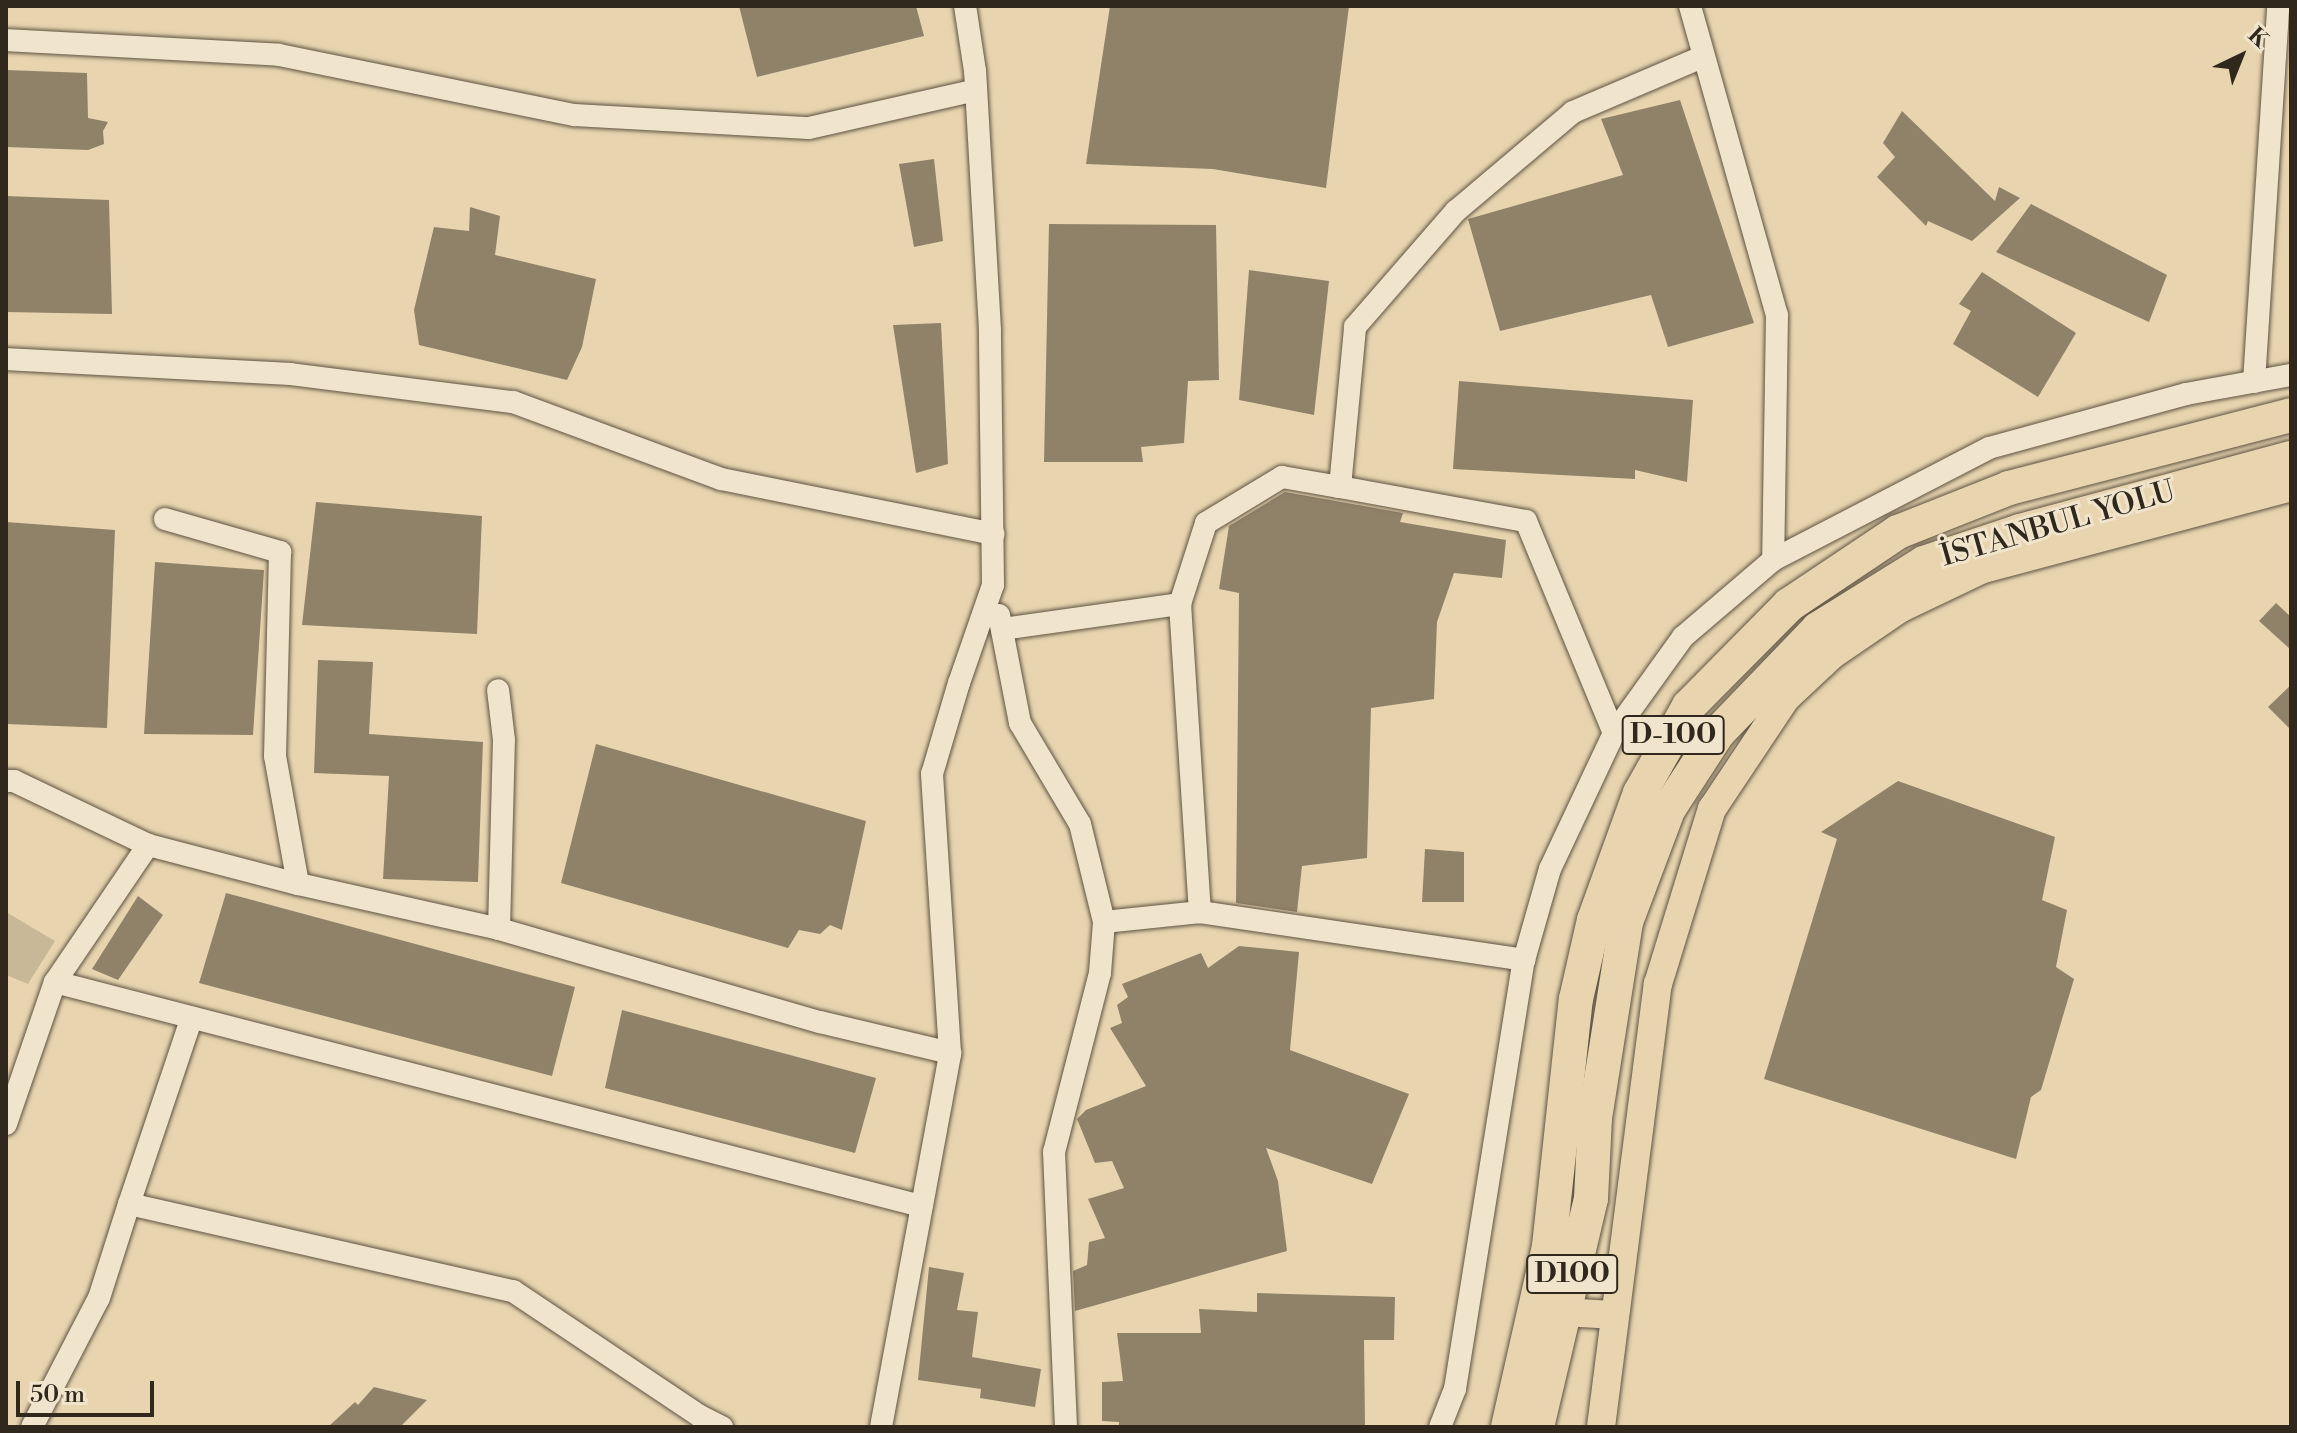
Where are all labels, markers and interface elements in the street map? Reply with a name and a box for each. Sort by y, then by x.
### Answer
north arrow [2201,16,2281,96]
text: K [2242,22,2273,54]
street label: İSTANBUL YOLU [1937,473,2179,575]
road number: D-100 [1621,711,1725,759]
road number: D100 [1526,1250,1618,1298]
scale bar [20,1365,158,1415]
text: 50 m [30,1380,85,1410]

